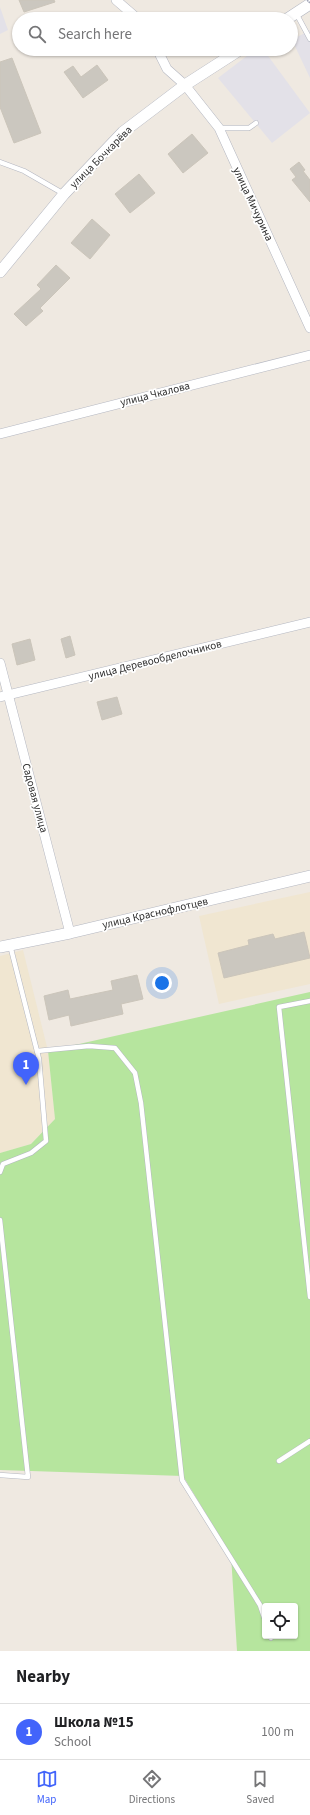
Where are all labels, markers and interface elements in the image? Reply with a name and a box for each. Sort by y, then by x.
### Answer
search box [12,12,298,56]
icon: search [26,23,48,45]
text: Search here [58,24,132,45]
street label: улица Бочкарёва [66,122,136,192]
street label: улица Мичурина [229,165,277,243]
street label: улица Чкалова [119,378,191,410]
street label: улица Деревообделочников [87,636,223,684]
street label: Садовая улица [19,762,51,834]
street label: улица Краснофлотцев [101,893,210,932]
your location [152,973,172,993]
pin: 1 [13,1052,39,1085]
map controls [262,1603,298,1639]
button: locate [262,1603,298,1639]
text: Nearby [16,1665,70,1689]
text: Школа №15 [54,1712,134,1733]
text: 1 [26,1723,32,1741]
text: 100 m [261,1723,294,1741]
text: School [54,1733,91,1751]
tab: Map [36,1768,58,1807]
tab: Directions [129,1768,175,1807]
tab: Saved [246,1768,274,1807]

